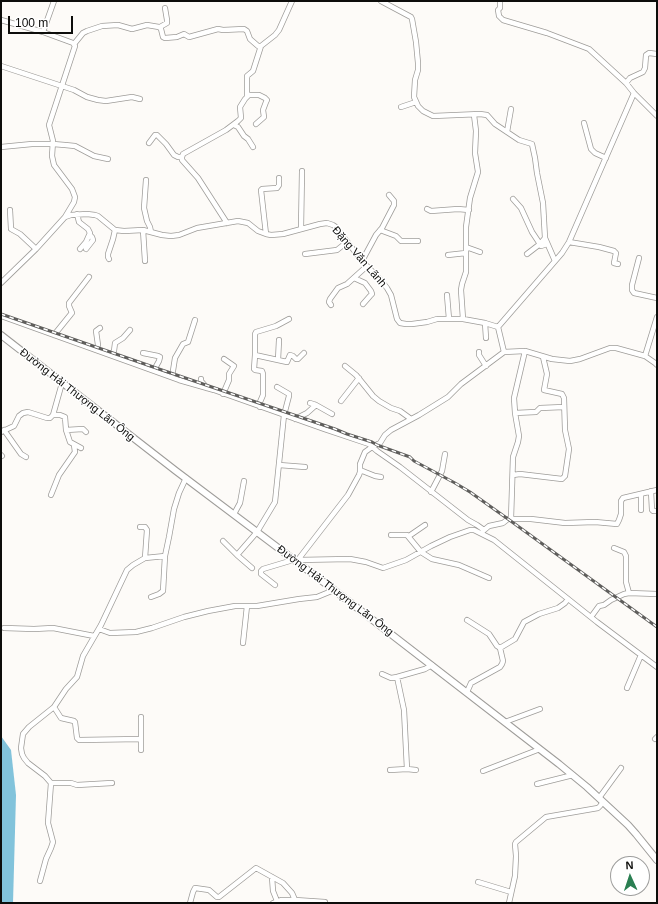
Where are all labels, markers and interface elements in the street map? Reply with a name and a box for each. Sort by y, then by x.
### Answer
scale bar [10,8,75,34]
text: 100 m [15,16,48,30]
street label: Đặng Văn Lãnh [329,224,389,290]
street label: Đường Hải Thượng Lãn Ông [17,346,137,444]
street label: Đường Hải Thượng Lãn Ông [274,543,396,639]
north arrow [610,856,650,896]
text: N [625,859,634,871]

